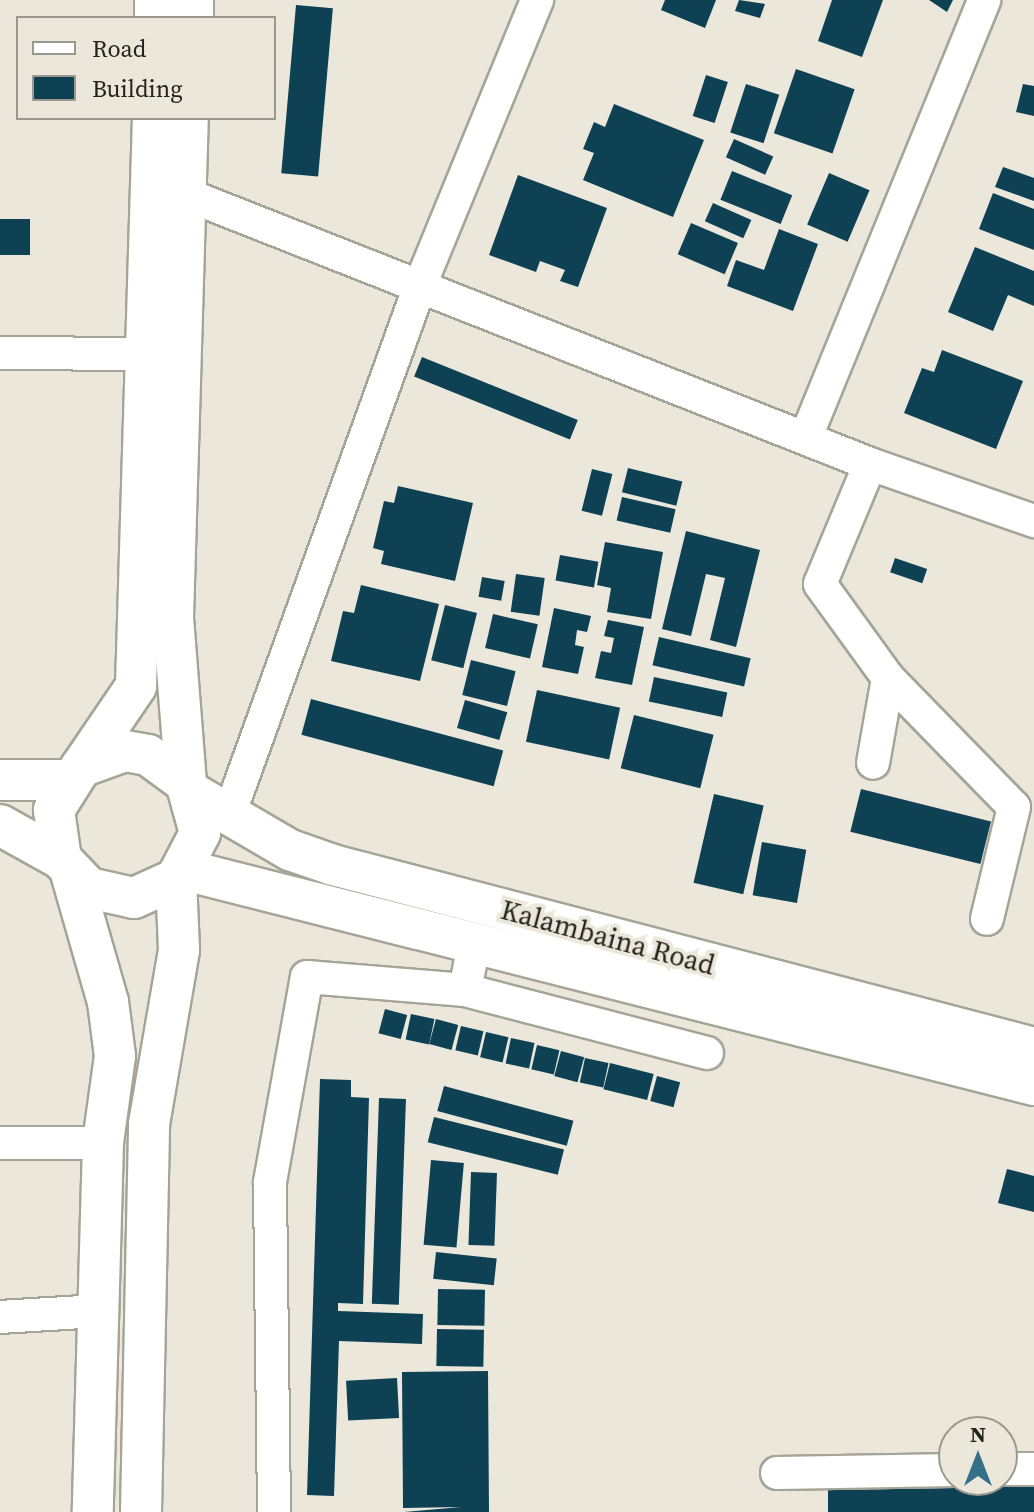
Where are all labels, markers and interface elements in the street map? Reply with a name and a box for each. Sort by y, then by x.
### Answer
legend [16,16,276,120]
text: Road [92,32,146,65]
text: Building [92,72,183,105]
street label: Kalambaina Road [497,892,719,982]
north arrow [938,1416,1018,1496]
text: N [970,1419,986,1449]

